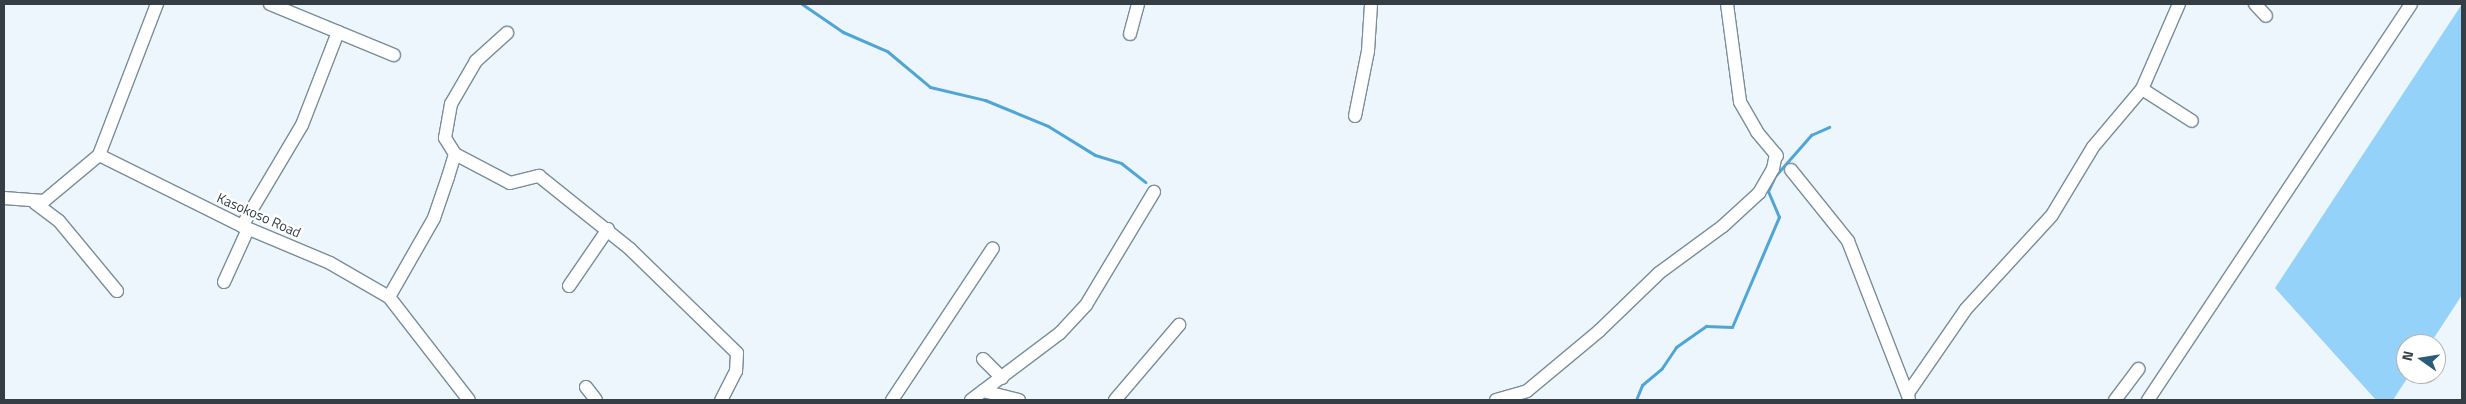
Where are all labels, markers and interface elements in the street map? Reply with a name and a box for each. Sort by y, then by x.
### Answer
street label: Kasokoso Road [214,189,304,241]
north arrow [2396,334,2446,384]
text: N [2396,349,2418,363]

